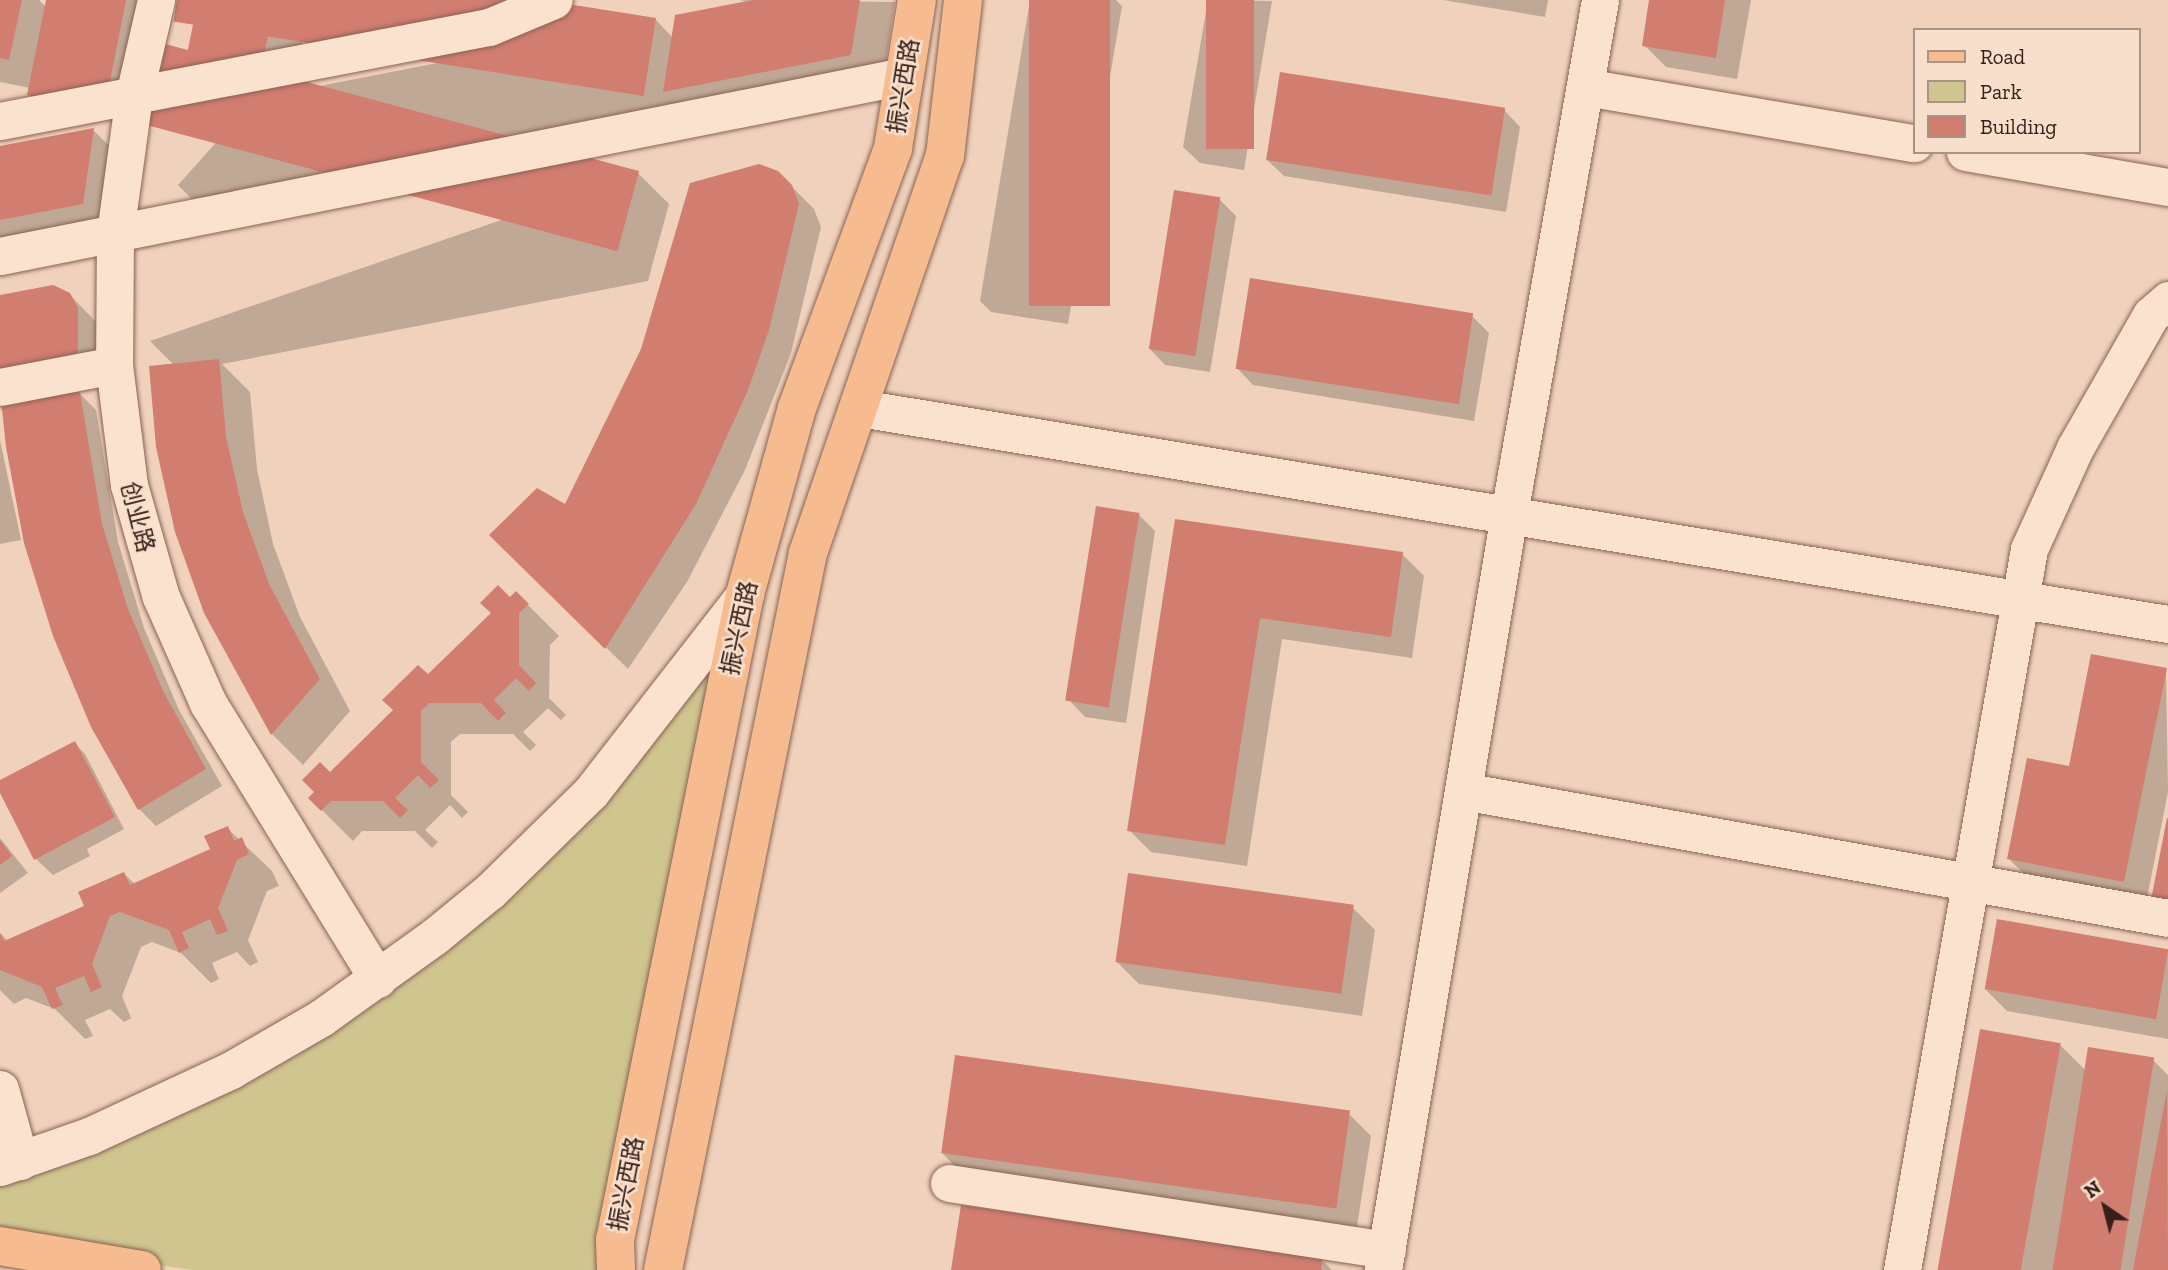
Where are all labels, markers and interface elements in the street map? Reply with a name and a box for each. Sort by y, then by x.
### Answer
legend [1912,28,2140,154]
street label: 振兴西路 [881,36,925,136]
text: Road [1980,44,2025,69]
text: Park [1980,79,2022,104]
text: Building [1980,114,2057,139]
street label: 创业路 [115,479,161,555]
street label: 振兴西路 [715,578,763,678]
street label: 振兴西路 [603,1134,649,1234]
north arrow [2070,1172,2140,1242]
text: N [2080,1176,2105,1203]

